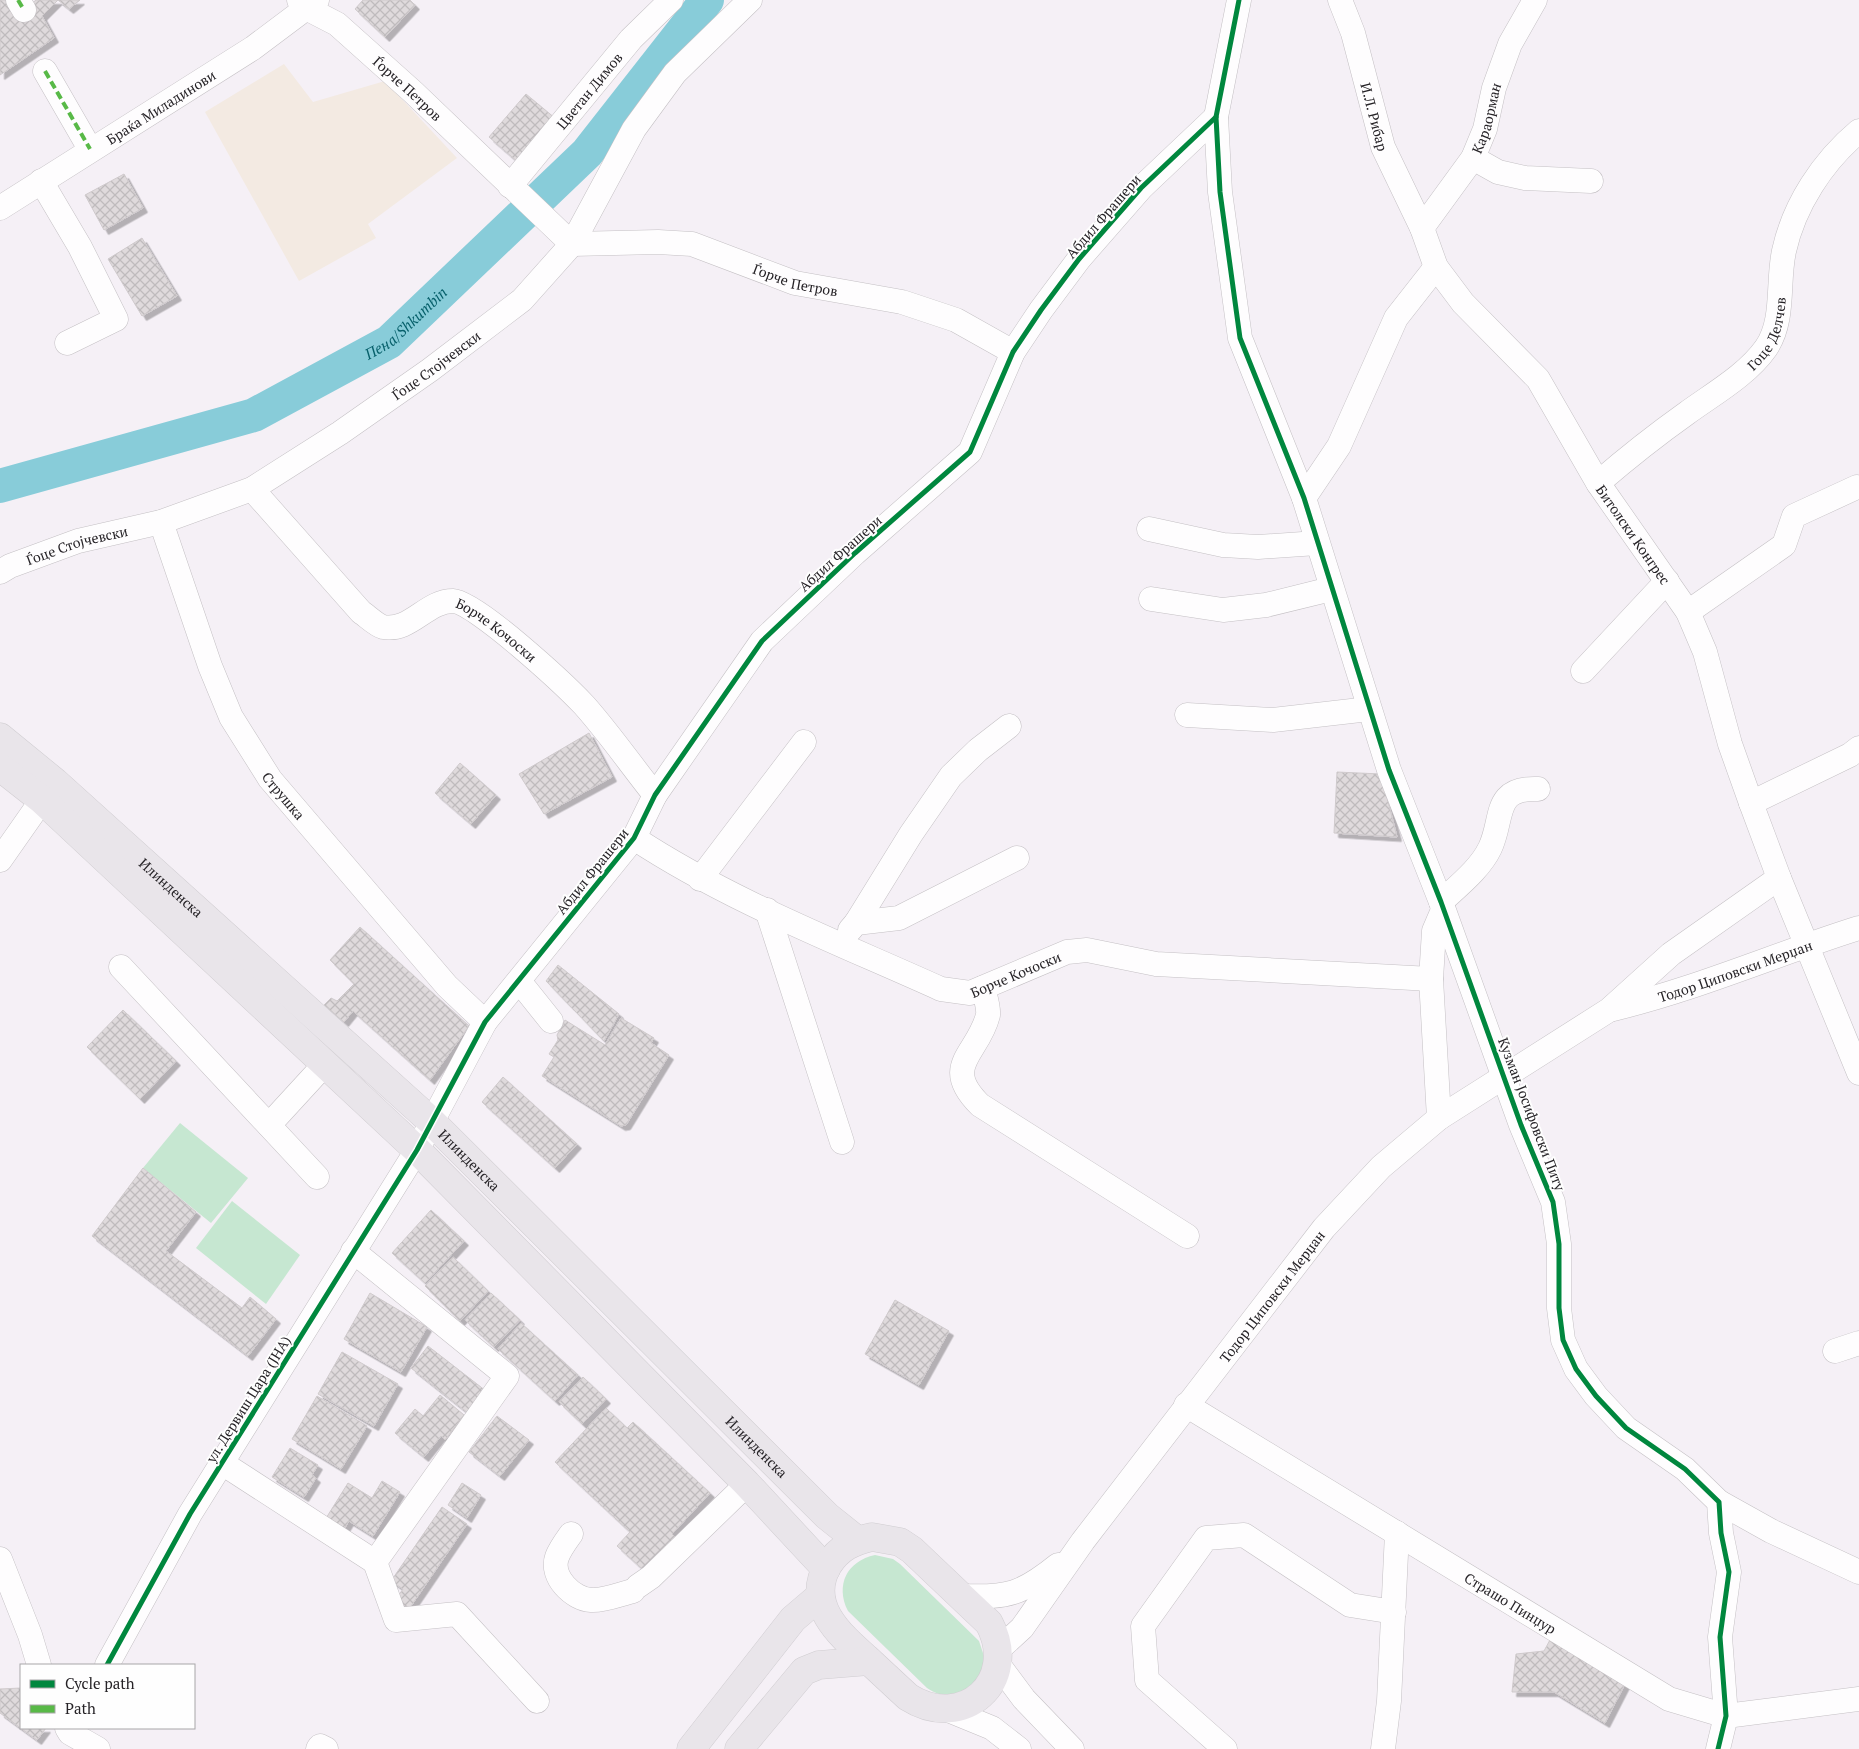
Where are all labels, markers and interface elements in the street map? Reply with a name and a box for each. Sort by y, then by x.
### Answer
street label: Цветан Димов [552,48,626,133]
street label: Ѓорче Петров [369,52,447,125]
street label: Браќа Миладинови [102,65,219,148]
street label: Караорман [1467,79,1505,156]
street label: И.Л. Рибар [1357,80,1393,153]
street label: Абдил Фрашери [1061,170,1145,262]
street label: Ѓорче Петров [751,259,839,300]
water label: Пена/Shkumbin [360,282,451,364]
street label: Гоце Делчев [1742,296,1789,374]
street label: Ѓоце Стојчевски [388,326,484,404]
street label: Битолски Конгрес [1592,481,1675,588]
street label: Абдил Фрашери [794,510,886,595]
street label: Ѓоце Стојчевски [23,520,130,569]
street label: Борче Кочоски [453,593,541,666]
street label: Струшка [258,768,310,823]
street label: Абдил Фрашери [551,824,633,918]
street label: Илинденска [135,853,208,921]
street label: Тодор Циповски Мерџан [1656,935,1815,1006]
street label: Борче Кочоски [967,946,1064,1001]
street label: Кузман Јосифовски Питу [1494,1035,1570,1194]
street label: Илинденска [435,1125,505,1195]
street label: Тодор Циповски Мерџан [1215,1226,1329,1366]
street label: ул. Дервиш Цара (ЈНА) [201,1332,295,1467]
street label: Илинденска [722,1411,792,1481]
street label: Страшо Пинџур [1461,1567,1560,1638]
legend [20,1664,195,1729]
text: Cycle path [65,1673,135,1693]
text: Path [65,1698,96,1718]

